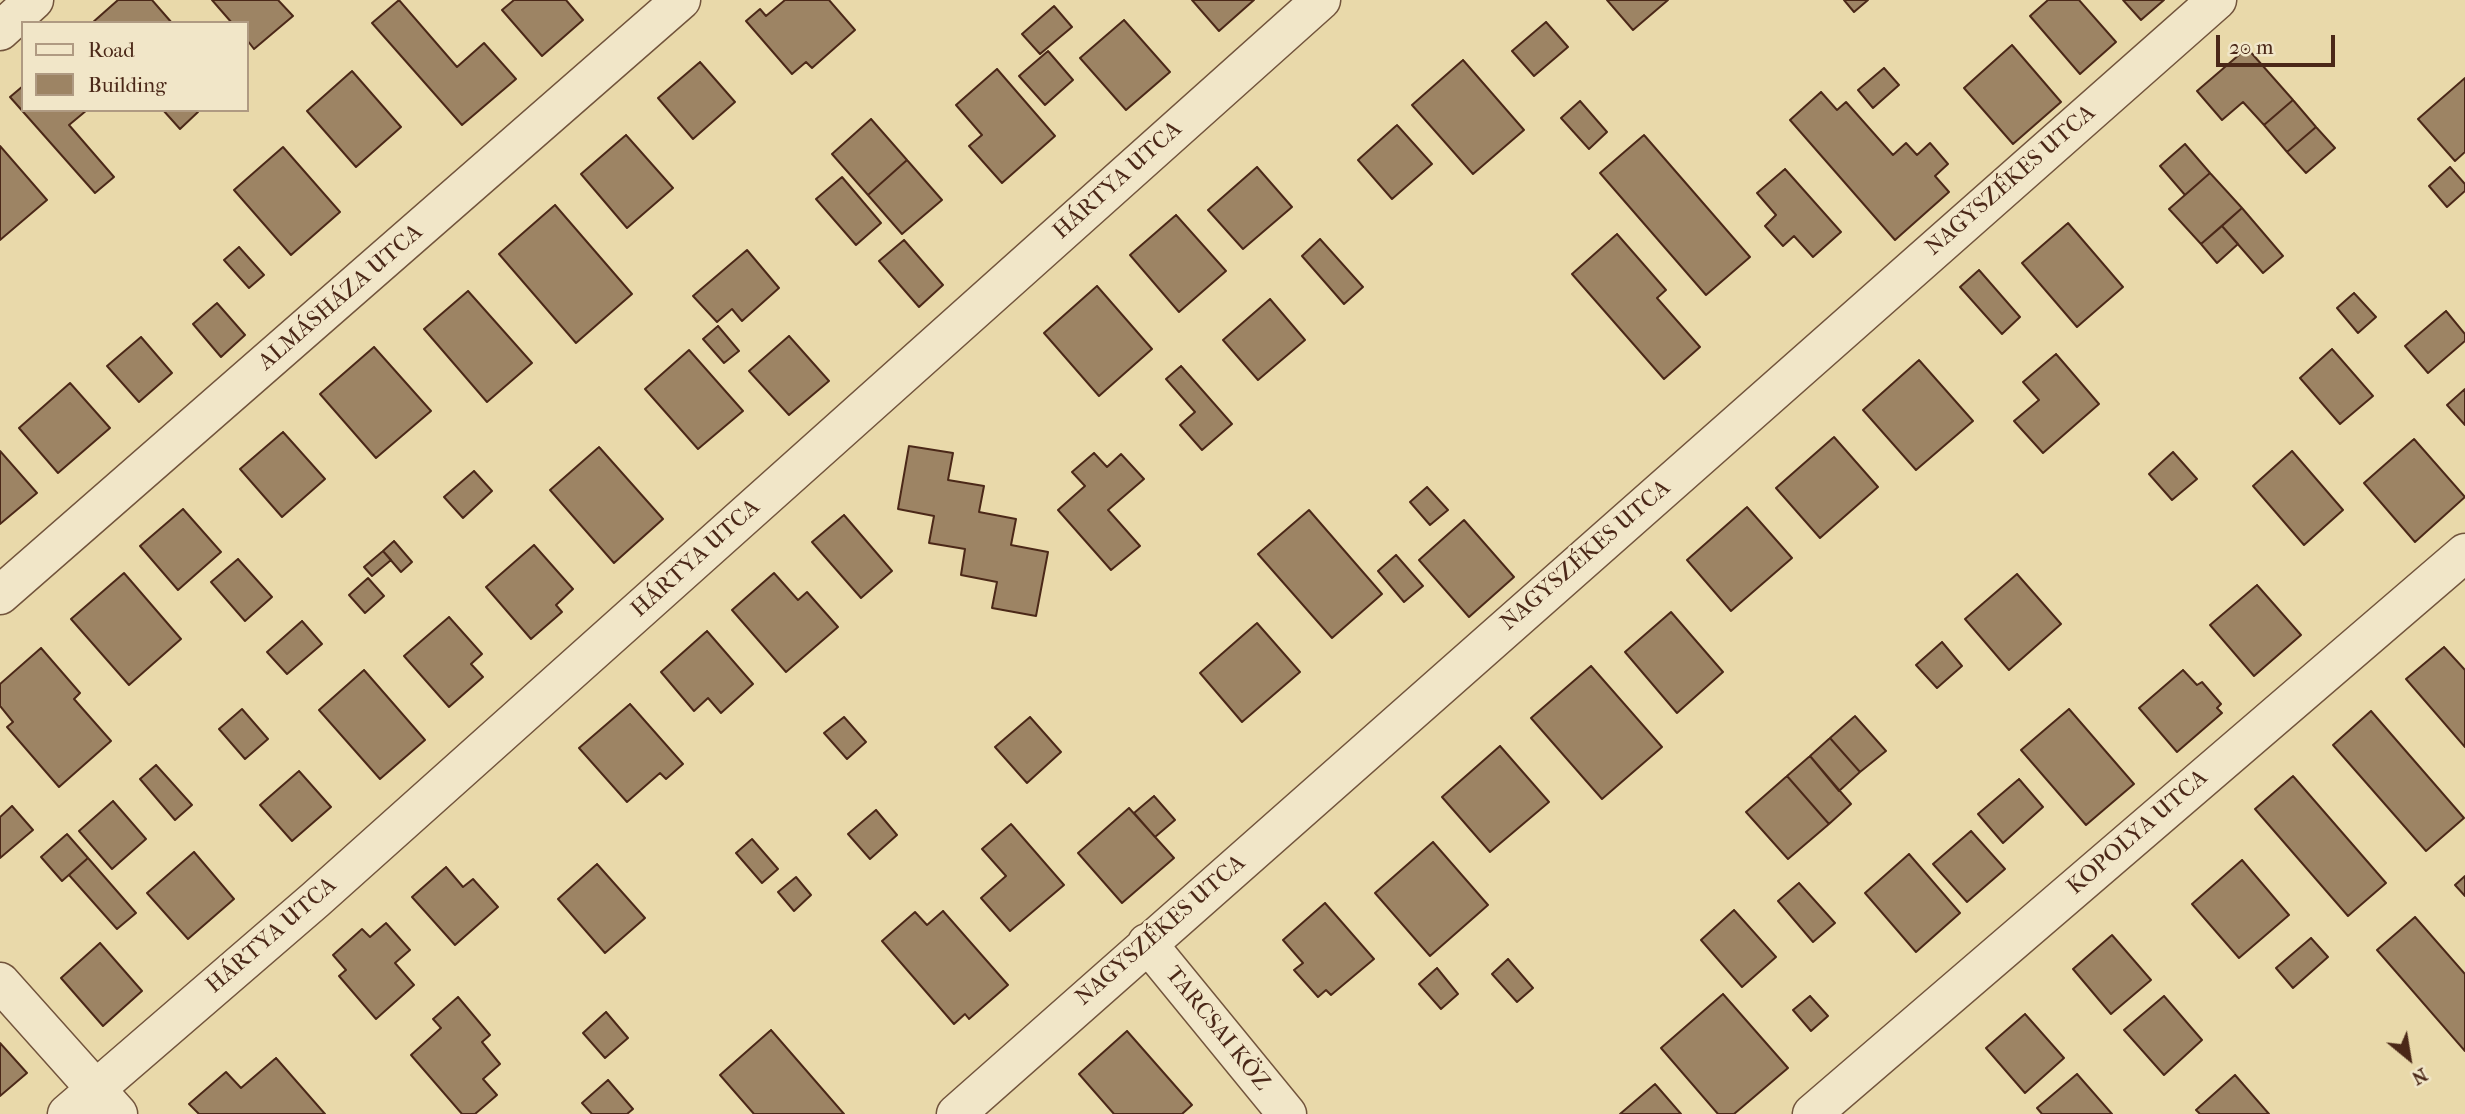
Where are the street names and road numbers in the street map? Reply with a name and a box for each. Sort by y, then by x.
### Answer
street label: NAGYSZÉKES UTCA [1920,100,2102,262]
street label: HÁRTYA UTCA [1048,116,1188,246]
street label: ALMÁSHÁZA UTCA [253,219,429,377]
street label: NAGYSZÉKES UTCA [1495,475,1677,637]
street label: HÁRTYA UTCA [626,494,766,624]
street label: KOPOLYA UTCA [2062,765,2214,901]
street label: NAGYSZÉKES UTCA [1070,850,1252,1012]
street label: HÁRTYA UTCA [201,872,343,1000]
street label: TARCSAI KÖZ [1159,961,1275,1097]

